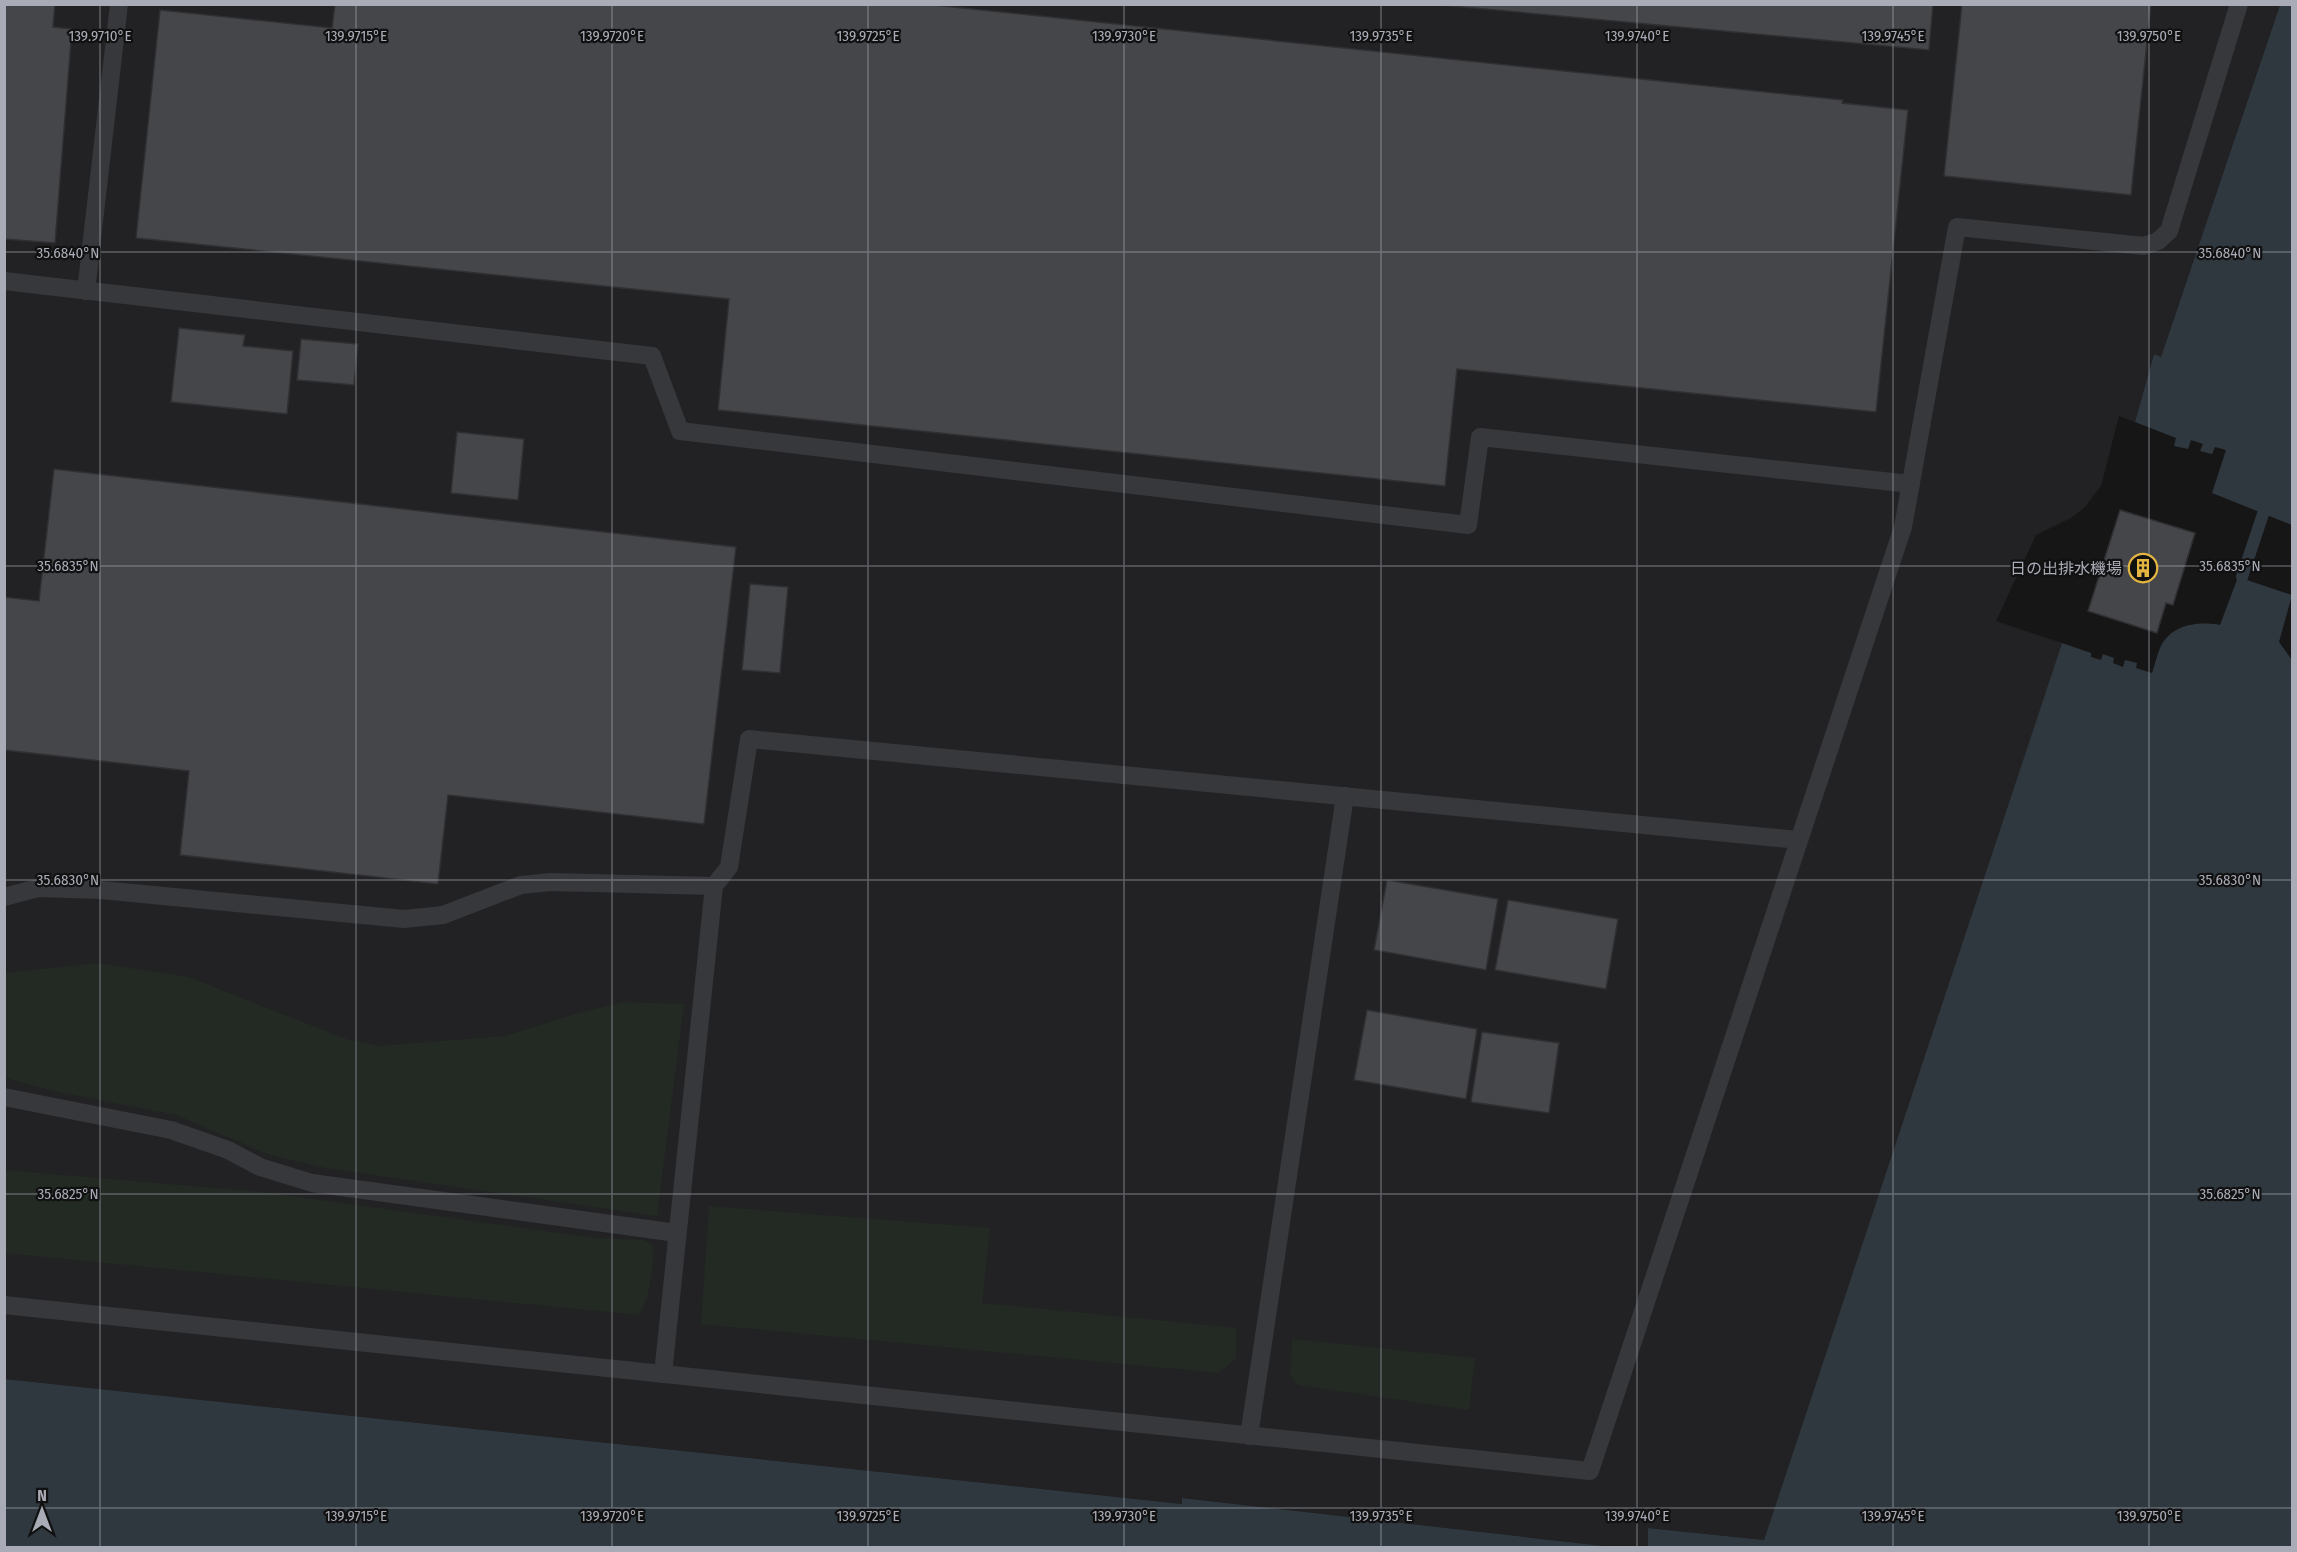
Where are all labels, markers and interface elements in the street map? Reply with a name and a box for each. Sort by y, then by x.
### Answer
text: 139.9710°E [68,27,132,45]
text: 139.9715°E [325,27,387,45]
text: 139.9720°E [580,27,644,45]
text: 139.9725°E [837,27,899,45]
text: 139.9730°E [1092,27,1156,45]
text: 139.9735°E [1349,27,1413,45]
text: 139.9740°E [1605,27,1669,45]
text: 139.9745°E [1861,27,1925,45]
text: 139.9750°E [2117,27,2181,45]
text: 35.6840°N [37,244,99,262]
text: 35.6840°N [2199,244,2261,262]
building icon: 日の出排水機場 [2127,552,2159,584]
text: 35.6835°N [37,557,99,575]
text: 35.6835°N [2199,557,2261,575]
place label: 日の出排水機場 [2010,559,2122,578]
text: 35.6830°N [37,871,99,889]
text: 35.6830°N [2199,871,2261,889]
text: 35.6825°N [37,1185,99,1203]
text: 35.6825°N [2199,1185,2261,1203]
north arrow [12,1480,72,1540]
text: N [37,1486,47,1505]
text: 139.9715°E [325,1507,387,1525]
text: 139.9720°E [580,1507,644,1525]
text: 139.9725°E [837,1507,899,1525]
text: 139.9730°E [1092,1507,1156,1525]
text: 139.9735°E [1349,1507,1413,1525]
text: 139.9740°E [1605,1507,1669,1525]
text: 139.9745°E [1861,1507,1925,1525]
text: 139.9750°E [2117,1507,2181,1525]

